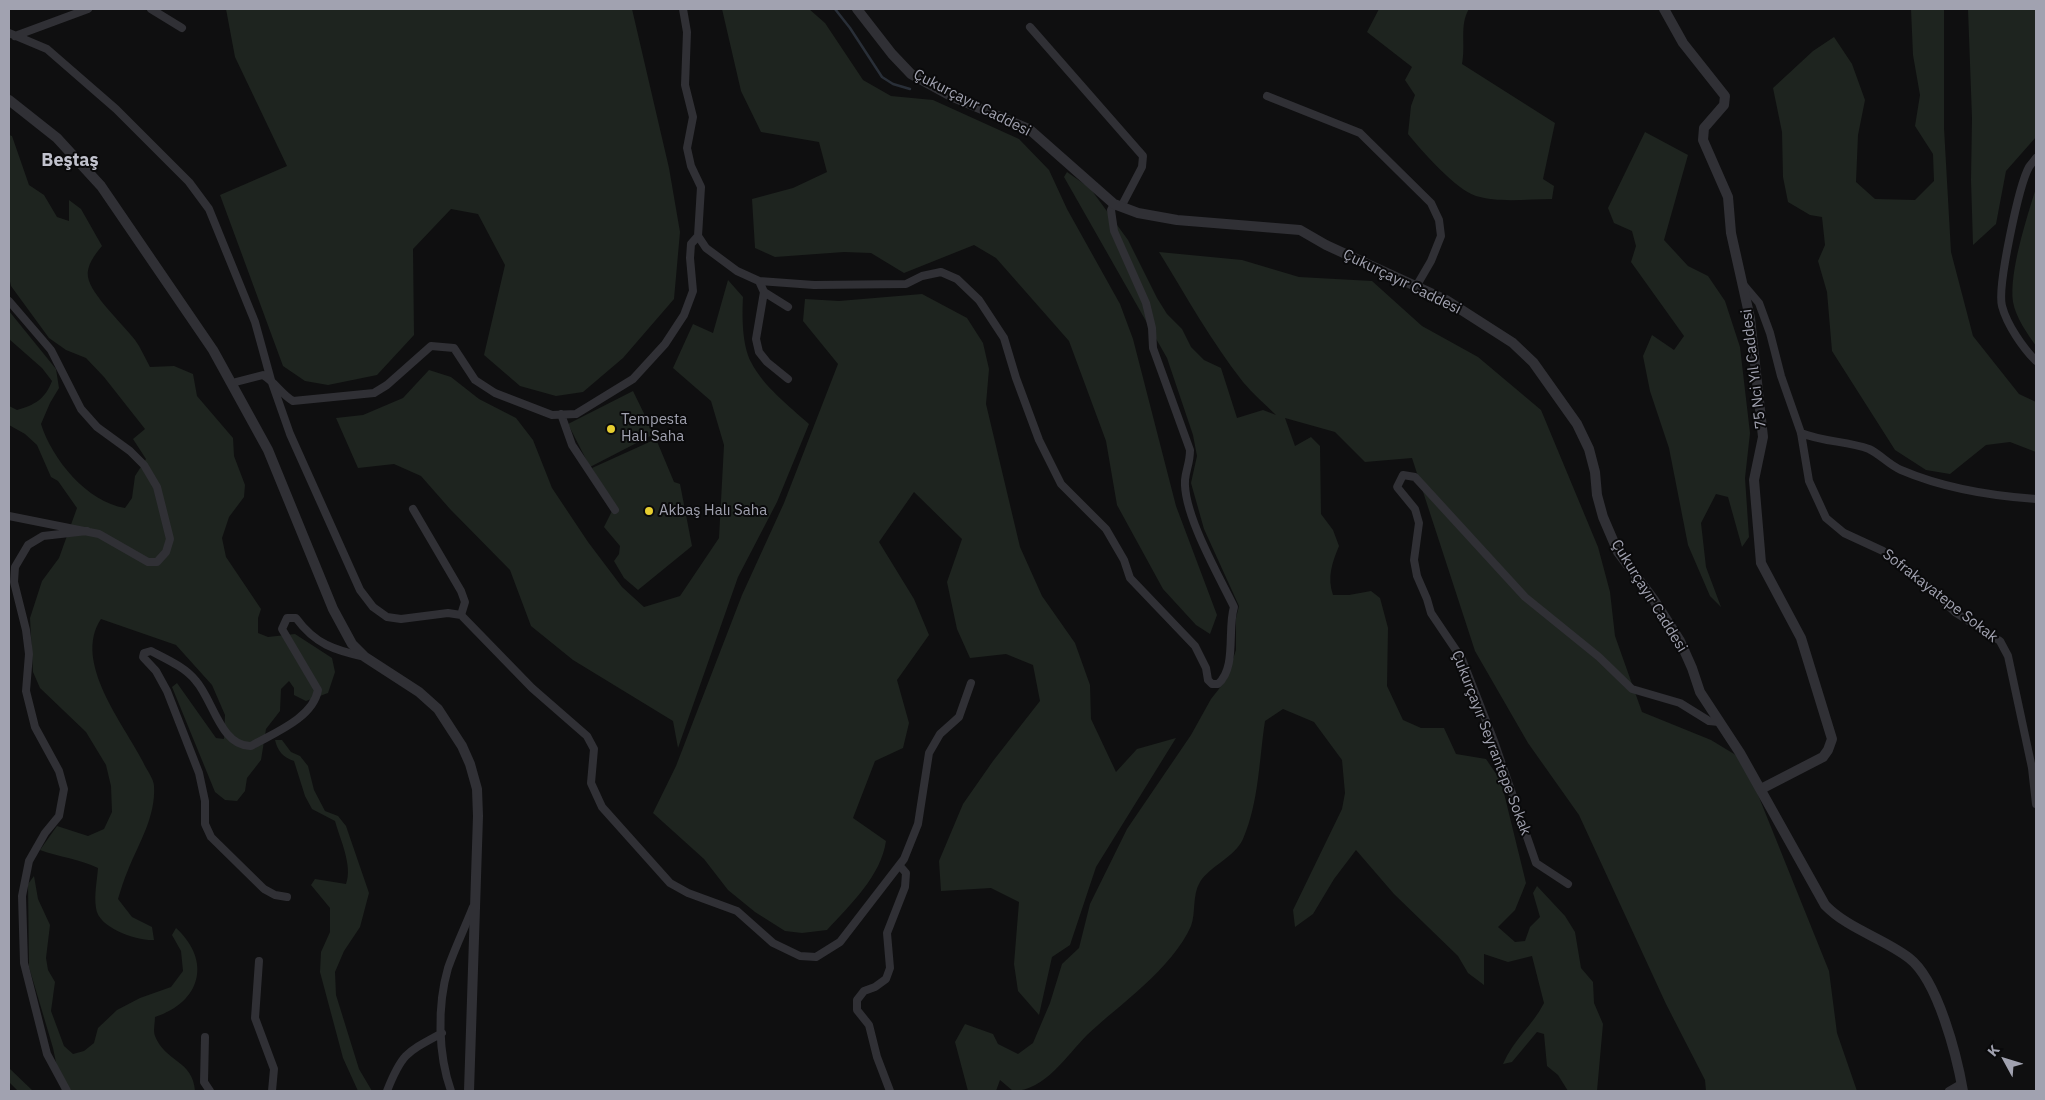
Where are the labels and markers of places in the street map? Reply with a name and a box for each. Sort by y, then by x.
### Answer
place label: Tempesta Halı Saha [621,411,687,446]
marker: Tempesta Halı Saha [605,423,617,435]
place label: Akbaş Halı Saha [659,502,767,520]
marker: Akbaş Halı Saha [643,505,655,517]

